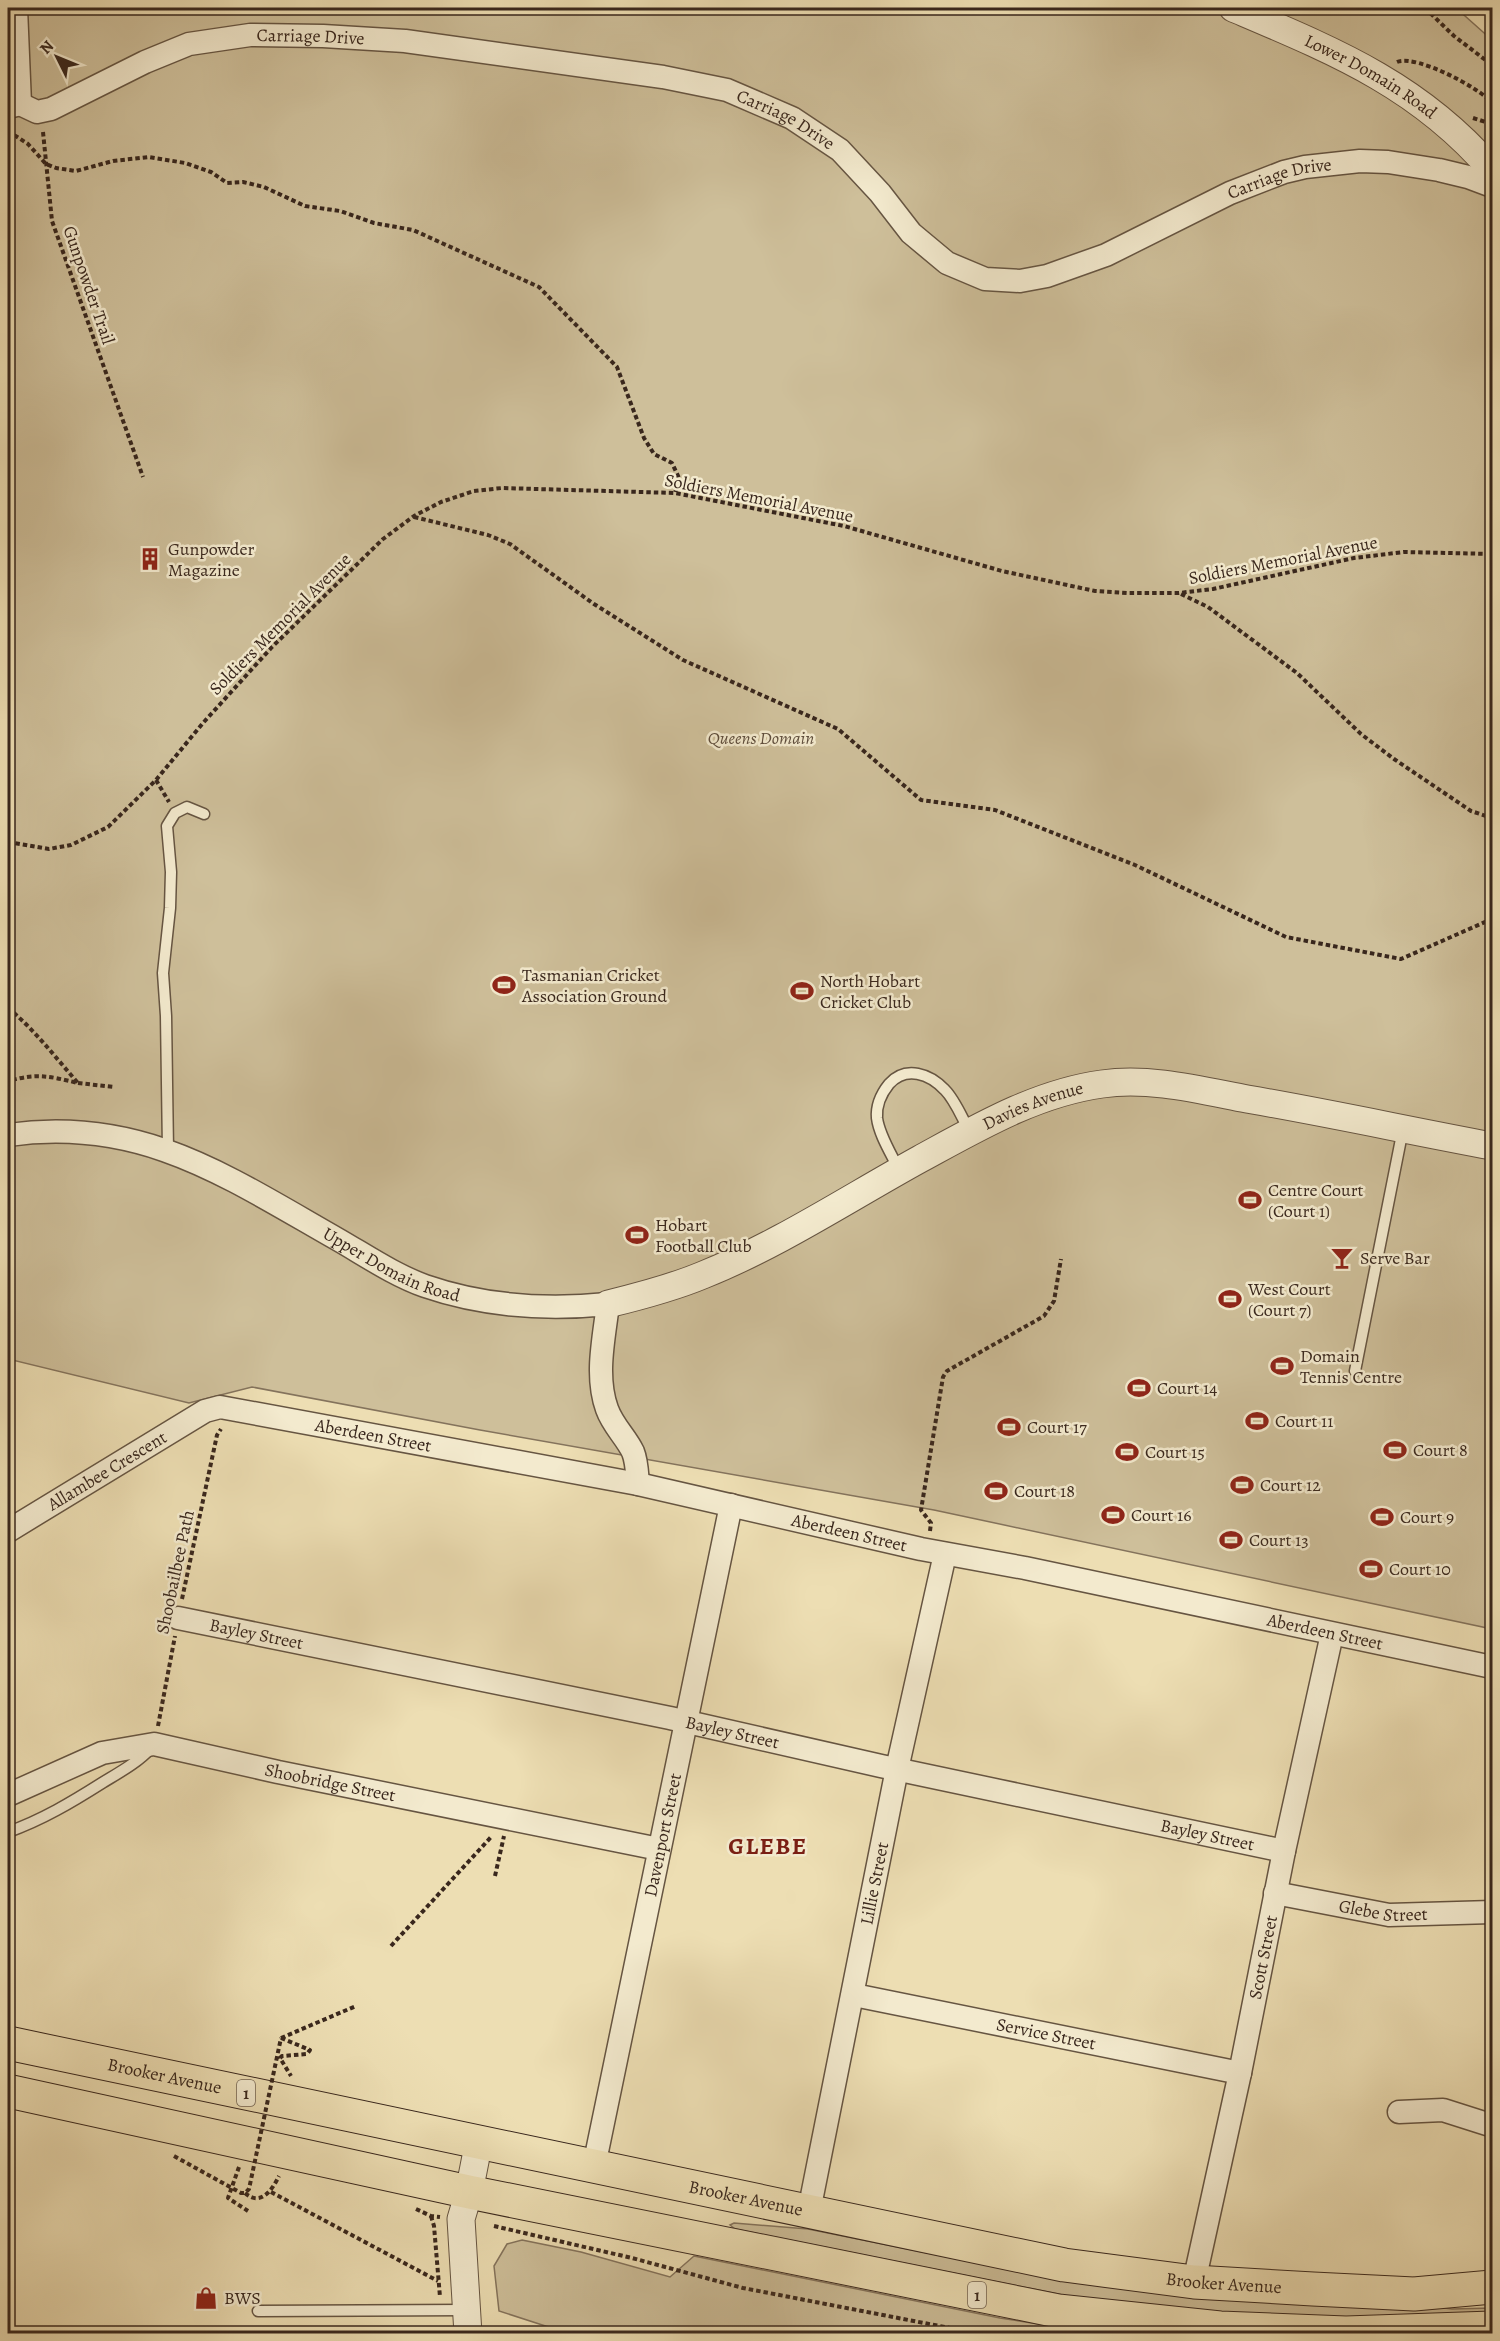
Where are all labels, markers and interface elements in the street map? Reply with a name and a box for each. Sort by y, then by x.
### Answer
street label: Carriage Drive [256,23,365,51]
north arrow [27,27,87,87]
street label: Lower Domain Road [1301,28,1442,124]
text: N [35,35,59,59]
street label: Carriage Drive [733,84,839,155]
street label: Carriage Drive [1224,152,1333,205]
street label: Gunpowder Trail [57,223,121,348]
street label: Soldiers Memorial Avenue [663,468,855,528]
street label: Soldiers Memorial Avenue [1187,530,1379,590]
place label: Gunpowder Magazine [168,537,255,582]
building icon: Gunpowder Magazine [137,546,163,572]
street label: Soldiers Memorial Avenue [204,548,356,700]
park label: Queens Domain [708,726,814,750]
place label: Tasmanian Cricket Association Ground [521,963,667,1008]
place label: North Hobart Cricket Club [820,969,920,1014]
sports icon: Tasmanian Cricket Association Ground [491,972,517,998]
sports icon: North Hobart Cricket Club [789,978,815,1004]
street label: Davies Avenue [978,1076,1085,1136]
place label: Centre Court (Court 1) [1268,1178,1364,1223]
sports icon: Centre Court (Court 1) [1237,1187,1263,1213]
place label: Hobart Football Club [655,1213,752,1258]
street label: Upper Domain Road [318,1221,463,1308]
sports icon: Hobart Football Club [624,1222,650,1248]
bar icon: Serve Bar [1329,1245,1355,1271]
place label: Serve Bar [1360,1246,1430,1270]
place label: West Court (Court 7) [1247,1277,1331,1322]
sports icon: West Court (Court 7) [1217,1286,1243,1312]
place label: Domain Tennis Centre [1300,1344,1402,1389]
sports icon: Domain Tennis Centre [1269,1353,1295,1379]
sports icon: Court 14 [1126,1375,1152,1401]
place label: Court 14 [1157,1376,1217,1400]
sports icon: Court 11 [1244,1408,1270,1434]
place label: Court 11 [1275,1409,1333,1433]
street label: Aberdeen Street [312,1413,433,1458]
sports icon: Court 17 [996,1414,1022,1440]
place label: Court 17 [1027,1415,1087,1439]
street label: Allambee Crescent [42,1425,171,1517]
sports icon: Court 8 [1382,1437,1408,1463]
place label: Court 8 [1413,1438,1468,1462]
sports icon: Court 15 [1114,1439,1140,1465]
place label: Court 15 [1145,1440,1205,1464]
sports icon: Court 12 [1229,1472,1255,1498]
place label: Court 12 [1260,1473,1321,1497]
sports icon: Court 18 [983,1478,1009,1504]
place label: Court 18 [1014,1479,1075,1503]
sports icon: Court 16 [1100,1502,1126,1528]
place label: Court 16 [1131,1503,1191,1527]
sports icon: Court 9 [1369,1504,1395,1530]
place label: Court 9 [1400,1505,1454,1529]
street label: Shoobailbee Path [150,1507,200,1636]
street label: Aberdeen Street [788,1507,909,1557]
sports icon: Court 13 [1218,1527,1244,1553]
place label: Court 13 [1249,1528,1309,1552]
sports icon: Court 10 [1358,1556,1384,1582]
place label: Court 10 [1389,1557,1451,1581]
street label: Aberdeen Street [1264,1607,1385,1656]
street label: Bayley Street [207,1613,306,1655]
street label: Bayley Street [683,1710,781,1754]
street label: Shoobridge Street [262,1757,398,1807]
street label: Davenport Street [638,1771,687,1899]
street label: Bayley Street [1158,1813,1256,1856]
district label: GLEBE [728,1830,808,1862]
street label: Lillie Street [854,1840,894,1927]
street label: Glebe Street [1337,1894,1428,1928]
street label: Scott Street [1243,1913,1283,2001]
street label: Service Street [994,2012,1098,2056]
street label: Brooker Avenue [105,2052,224,2100]
road number: 1 [237,2080,255,2106]
street label: Brooker Avenue [687,2174,805,2222]
street label: Brooker Avenue [1164,2266,1282,2299]
road number: 1 [968,2282,986,2308]
shop icon: BWS [193,2285,219,2311]
place label: BWS [224,2286,261,2310]

